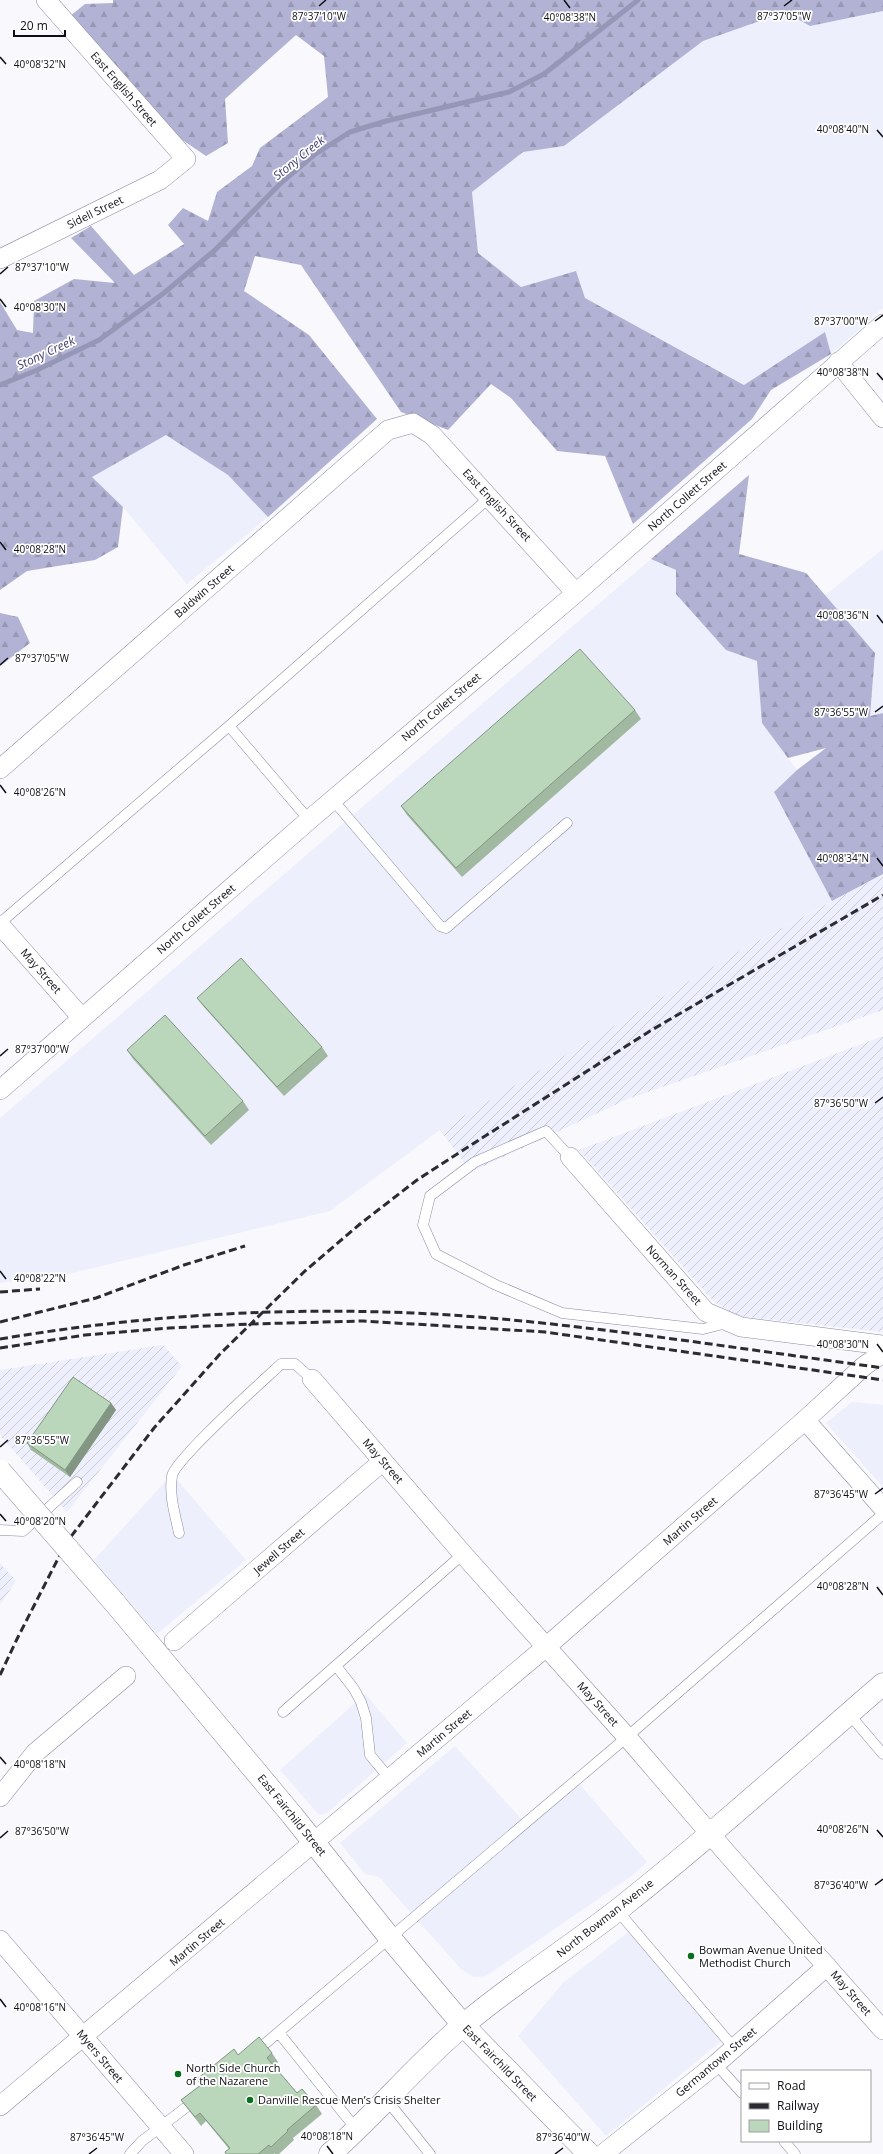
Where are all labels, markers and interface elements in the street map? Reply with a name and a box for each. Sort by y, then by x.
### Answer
text: 87°37'10"W [292,9,347,23]
text: 87°37'05"W [757,9,812,23]
text: 40°08'38"N [544,10,596,24]
scale bar [14,12,65,38]
text: 20 m [20,17,48,34]
street label: East English Street [88,48,161,129]
text: 40°08'32"N [14,57,66,71]
text: 40°08'40"N [817,122,869,136]
water label: Stony Creek [269,131,329,184]
street label: Sidell Street [64,191,125,232]
text: 87°37'10"W [15,260,70,274]
text: 40°08'30"N [14,300,66,314]
text: 87°37'00"W [814,314,869,328]
water label: Stony Creek [14,331,78,373]
text: 40°08'38"N [817,365,869,379]
street label: North Collett Street [644,457,729,534]
street label: East English Street [460,465,535,544]
text: 40°08'28"N [14,542,66,556]
street label: Baldwin Street [171,561,237,621]
text: 40°08'36"N [817,608,869,622]
text: 87°37'05"W [15,651,70,665]
street label: North Collett Street [398,669,484,744]
text: 87°36'55"W [814,705,869,719]
text: 40°08'26"N [14,785,66,799]
text: 40°08'34"N [817,851,869,865]
street label: North Collett Street [153,880,238,957]
street label: May Street [18,945,65,996]
text: 87°37'00"W [15,1042,70,1056]
text: 87°36'50"W [814,1096,869,1110]
street label: Norman Street [643,1241,705,1308]
text: 40°08'22"N [14,1271,66,1285]
text: 40°08'30"N [817,1337,869,1351]
text: 87°36'55"W [15,1433,70,1447]
street label: May Street [360,1435,407,1486]
text: 87°36'45"W [814,1487,869,1501]
street label: Martin Street [659,1493,720,1548]
text: 40°08'20"N [14,1514,66,1528]
street label: Jewell Street [249,1524,307,1578]
text: 40°08'28"N [817,1579,869,1593]
street label: May Street [574,1678,622,1729]
street label: Martin Street [413,1705,474,1760]
text: 40°08'18"N [14,1757,66,1771]
street label: East Fairchild Street [255,1771,330,1859]
text: 40°08'26"N [817,1822,869,1836]
text: 87°36'50"W [15,1824,70,1838]
street label: North Bowman Avenue [553,1875,656,1960]
text: 87°36'40"W [814,1878,869,1892]
street label: Martin Street [166,1914,227,1969]
place label: Bowman Avenue United Methodist Church [699,1942,823,1970]
marker: Bowman Avenue United Methodist Church [686,1951,696,1961]
street label: May Street [828,1967,875,2018]
text: 40°08'16"N [14,2000,66,2014]
street label: East Fairchild Street [460,2021,541,2104]
street label: Germantown Street [672,2023,759,2100]
street label: Myers Street [74,2026,127,2085]
place label: North Side Church of the Nazarene [186,2060,280,2088]
marker: North Side Church of the Nazarene [173,2069,183,2079]
legend [741,2070,871,2142]
text: Road [777,2077,806,2094]
place label: Danville Rescue Men’s Crisis Shelter [258,2092,441,2107]
marker: Danville Rescue Men’s Crisis Shelter [245,2095,255,2105]
text: Railway [777,2097,820,2114]
text: Building [777,2117,823,2134]
text: 40°08'18"N [301,2129,353,2143]
text: 87°36'45"W [70,2130,125,2144]
text: 87°36'40"W [536,2130,591,2144]

